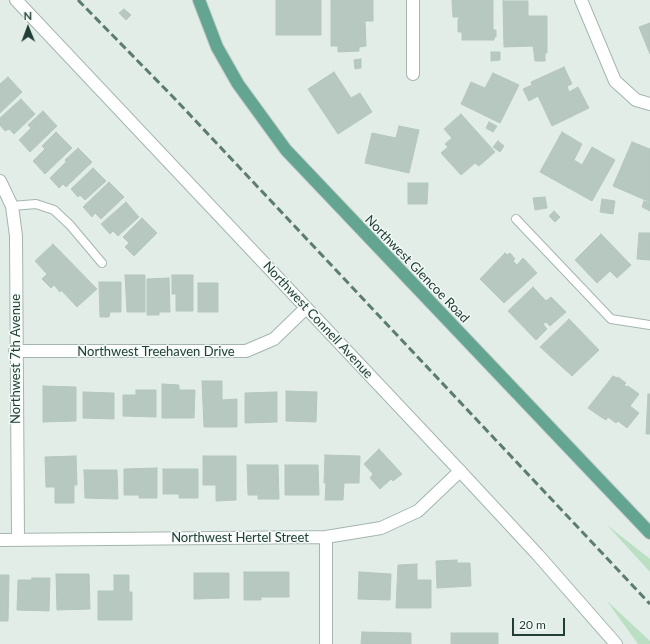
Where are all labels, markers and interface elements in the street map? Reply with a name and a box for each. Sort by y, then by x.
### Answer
north arrow [8,8,48,48]
text: N [23,9,32,22]
street label: Northwest Glencoe Road [362,212,472,326]
street label: Northwest Connell Avenue [260,258,376,382]
street label: Northwest 7th Avenue [8,294,24,424]
street label: Northwest Treehaven Drive [77,344,235,360]
street label: Northwest Hertel Street [171,530,309,546]
scale bar [514,610,567,636]
text: 20 m [519,617,546,632]

